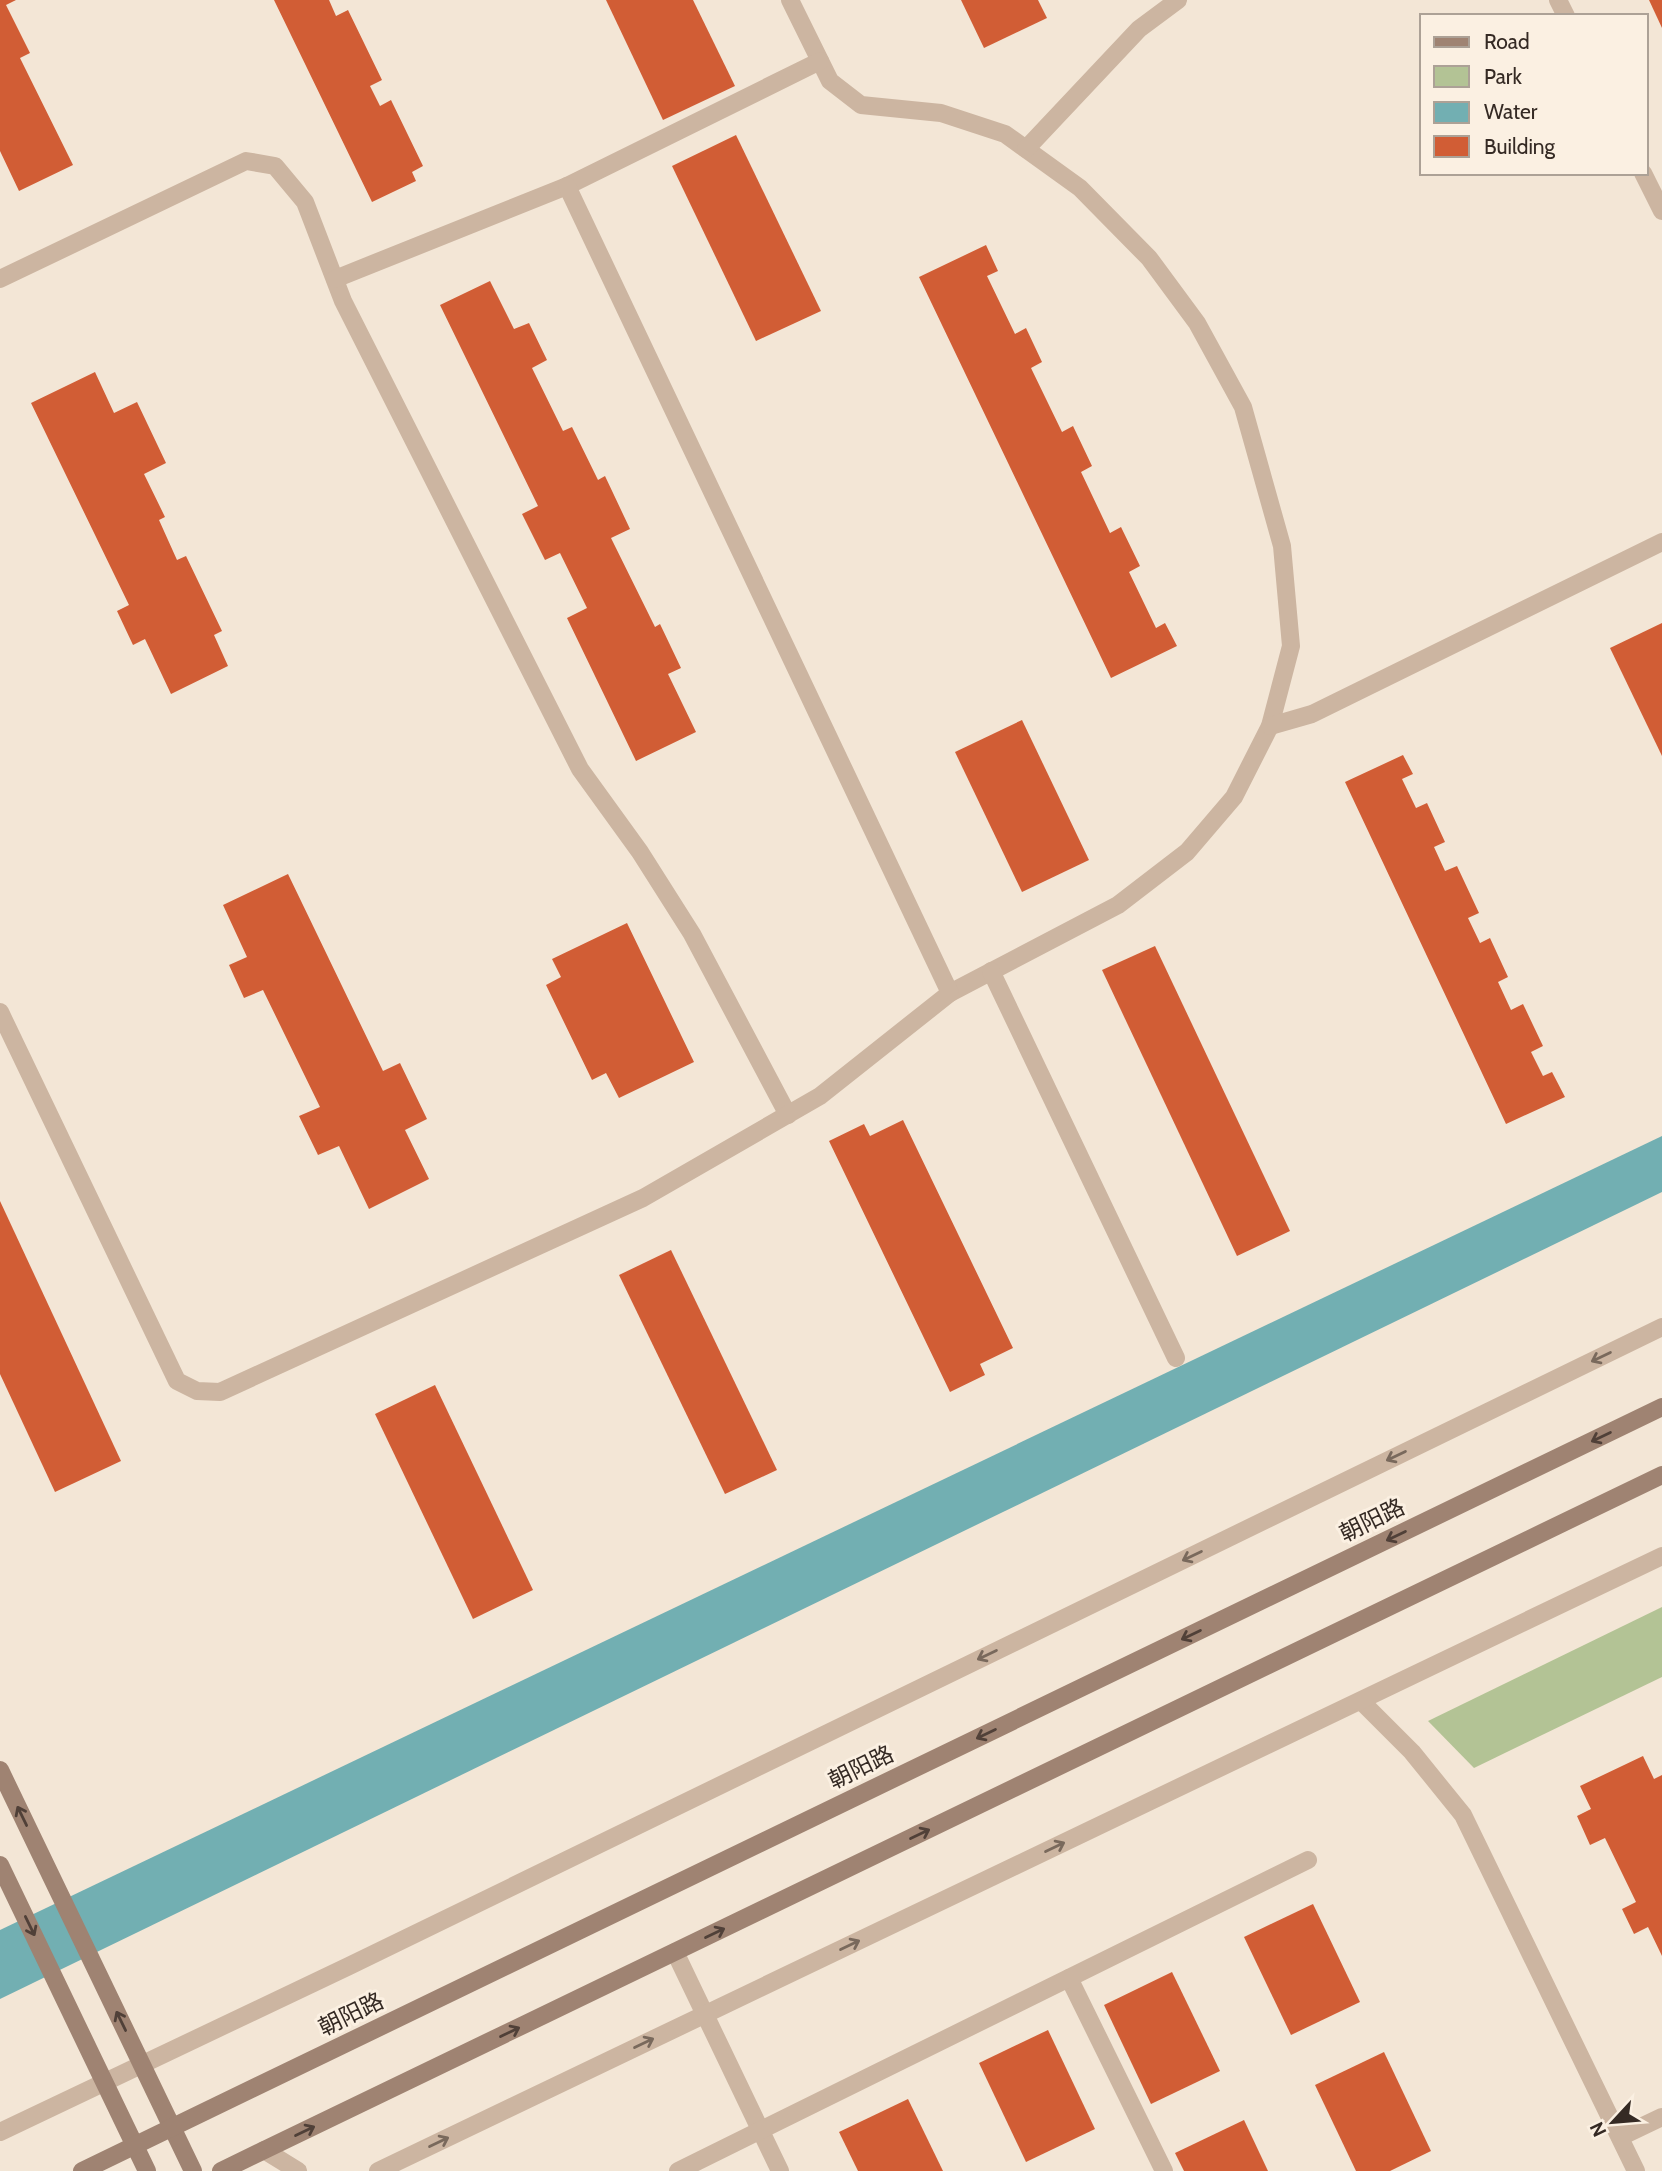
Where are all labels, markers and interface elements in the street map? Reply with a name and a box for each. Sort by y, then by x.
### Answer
legend [1420,14,1648,175]
text: Road [1484,29,1530,54]
text: Park [1484,64,1522,89]
text: Water [1484,99,1538,124]
text: Building [1484,134,1556,159]
one-way arrow [1591,1350,1612,1364]
one-way arrow [1591,1431,1612,1444]
one-way arrow [1386,1450,1407,1464]
street label: 朝阳路 [1335,1492,1409,1548]
one-way arrow [1386,1530,1407,1543]
one-way arrow [1181,1550,1202,1563]
one-way arrow [1181,1629,1202,1642]
one-way arrow [977,1649,998,1663]
one-way arrow [976,1728,997,1741]
street label: 朝阳路 [824,1739,898,1795]
one-way arrow [15,1806,28,1827]
one-way arrow [908,1827,930,1840]
one-way arrow [1044,1840,1065,1853]
one-way arrow [23,1915,37,1936]
one-way arrow [704,1926,725,1939]
one-way arrow [839,1938,860,1951]
street label: 朝阳路 [314,1986,388,2042]
one-way arrow [114,2011,127,2032]
one-way arrow [499,2024,520,2038]
one-way arrow [633,2036,654,2050]
north arrow [1578,2087,1648,2157]
text: N [1585,2118,1611,2140]
one-way arrow [294,2123,315,2137]
one-way arrow [428,2134,449,2148]

